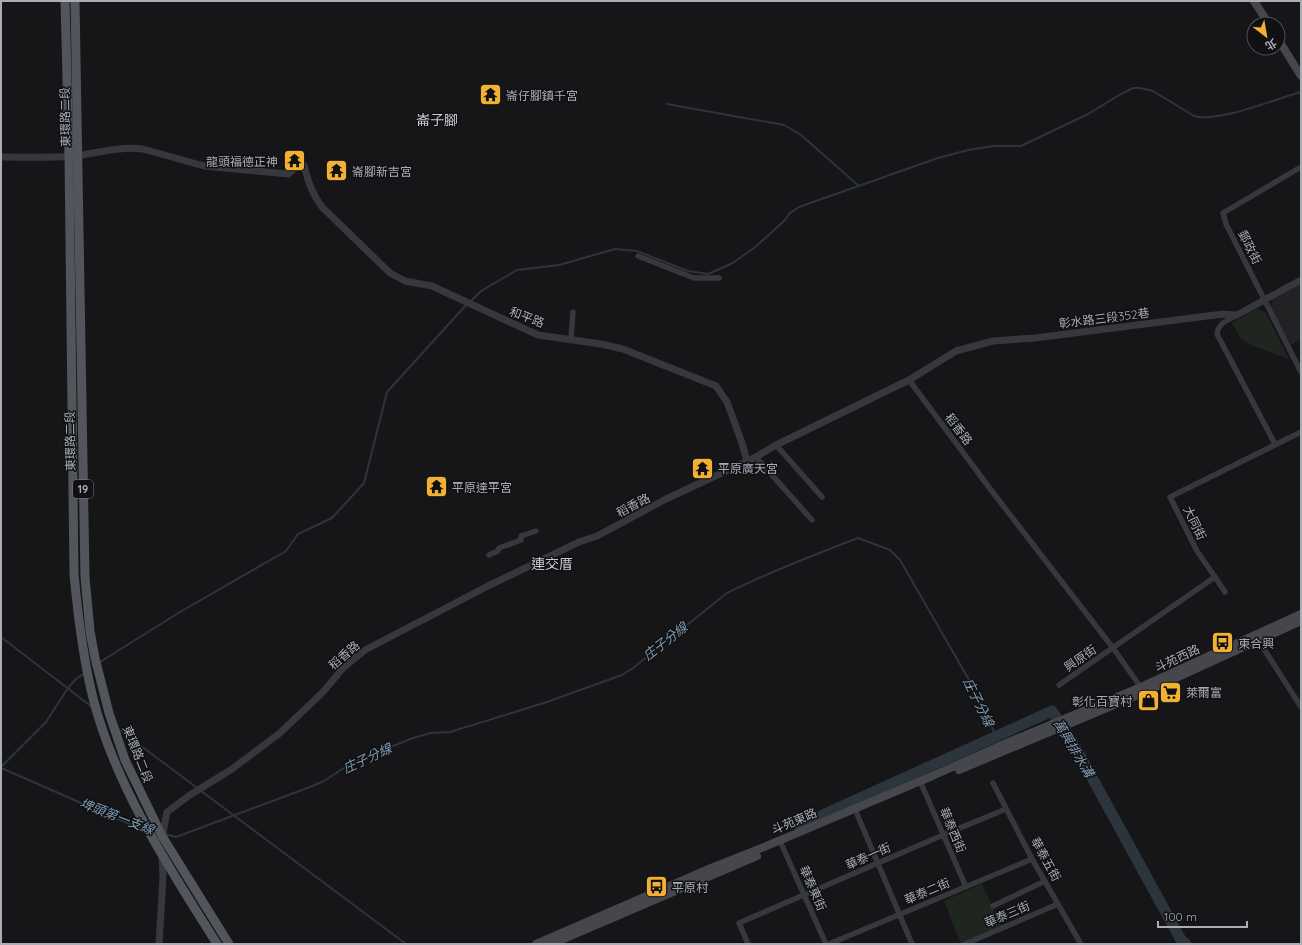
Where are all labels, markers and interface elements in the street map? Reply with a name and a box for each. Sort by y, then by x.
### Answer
north arrow [1246,16,1286,56]
text: 北 [1263,36,1279,53]
temple icon: 崙仔腳鎮千宮 [477,82,503,108]
street label: 東環路二段 [57,87,73,147]
place label: 崙仔腳鎮千宮 [506,88,578,103]
district label: 崙子腳 [416,111,458,129]
temple icon: 龍頭福德正神 [281,148,307,174]
place label: 龍頭福德正神 [206,154,278,169]
temple icon: 崙腳新吉宮 [324,158,350,184]
place label: 崙腳新吉宮 [352,164,412,179]
street label: 郵政街 [1235,228,1265,266]
street label: 和平路 [508,304,546,330]
street label: 彰水路三段352巷 [1058,305,1150,331]
street label: 稻香路 [942,410,976,448]
street label: 東環路二段 [62,411,78,471]
temple icon: 平原廣天宮 [689,455,715,481]
place label: 平原廣天宮 [718,461,778,476]
temple icon: 平原達平宮 [423,474,449,500]
road number: 19 [73,480,93,498]
place label: 平原達平宮 [452,480,512,495]
street label: 稻香路 [614,490,652,520]
street label: 大同街 [1180,504,1210,542]
district label: 連交厝 [531,555,573,573]
water label: 庄子分線 [640,617,692,663]
bus stop icon: 東合興 [1209,630,1235,656]
place label: 東合興 [1238,636,1274,651]
street label: 稻香路 [325,638,363,672]
street label: 斗苑西路 [1152,641,1202,675]
street label: 興原街 [1061,642,1099,674]
water label: 庄子分線 [960,675,998,731]
supermarket icon: 萊爾富 [1157,679,1183,705]
place label: 萊爾富 [1186,685,1222,700]
shop icon: 彰化百寶村 [1135,688,1161,714]
place label: 彰化百寶村 [1072,694,1133,709]
water label: 萬興排水溝 [1050,716,1099,782]
street label: 東環路二段 [120,723,156,785]
water label: 庄子分線 [340,739,396,776]
water label: 埤頭第一支線 [78,795,158,838]
street label: 斗苑東路 [769,805,819,837]
street label: 華泰西街 [937,805,969,855]
street label: 華泰五街 [1028,834,1064,884]
street label: 華泰一街 [843,839,893,873]
street label: 華泰東街 [796,863,830,913]
bus stop icon: 平原村 [643,874,669,900]
street label: 華泰二街 [902,875,952,907]
place label: 平原村 [672,880,709,895]
street label: 華泰三街 [982,898,1032,930]
scale bar [1158,903,1247,929]
text: 100 m [1164,909,1197,924]

